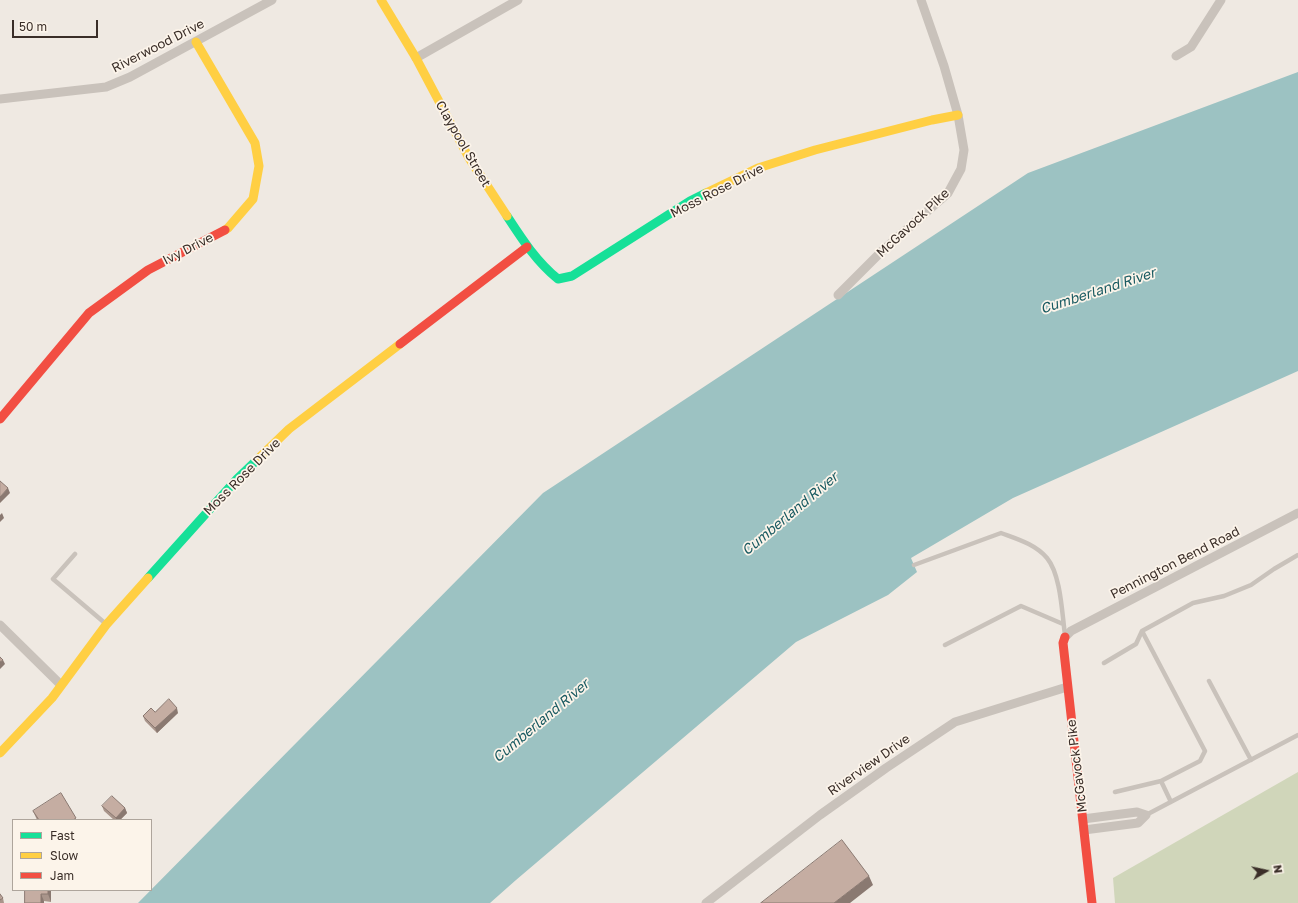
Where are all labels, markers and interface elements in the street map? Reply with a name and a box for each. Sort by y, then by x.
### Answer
scale bar [14,12,100,38]
street label: Riverwood Drive [109,16,207,76]
text: 50 m [19,19,47,34]
street label: Claypool Street [432,98,494,190]
street label: Moss Rose Drive [668,161,766,221]
street label: McGavock Pike [873,185,953,261]
street label: Ivy Drive [160,230,216,268]
water label: Cumberland River [1038,264,1158,318]
street label: Moss Rose Drive [200,435,284,519]
water label: Cumberland River [739,469,841,559]
street label: Pennington Bend Road [1108,524,1242,602]
water label: Cumberland River [490,676,592,766]
street label: McGavock Pike [1064,719,1090,813]
street label: Riverview Drive [825,731,913,799]
legend [12,819,152,891]
text: Fast [50,828,75,843]
text: Slow [50,848,78,863]
north arrow [1246,851,1286,891]
text: N [1271,864,1285,874]
text: Jam [50,868,74,883]

